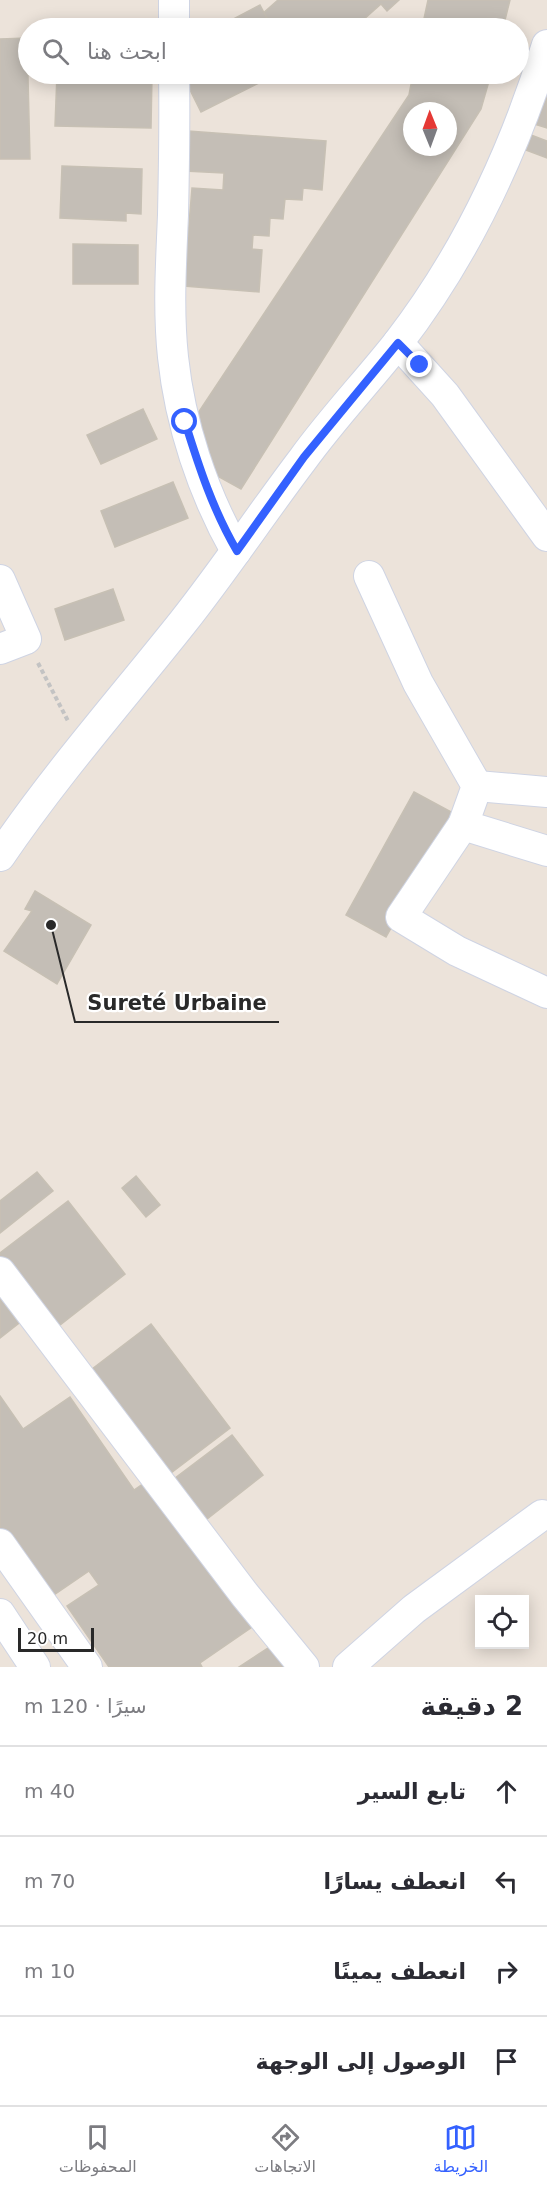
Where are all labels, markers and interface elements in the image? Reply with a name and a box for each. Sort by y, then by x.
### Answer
search box [18,18,529,84]
icon: search [39,35,72,68]
text: ابحث هنا [87,39,167,64]
north arrow [403,102,457,156]
route end [406,351,432,377]
route start [171,408,197,434]
callout: Sureté Urbaine [75,983,279,1022]
text: Sureté Urbaine [87,991,267,1015]
map controls [475,1595,529,1649]
button: locate [475,1595,529,1649]
scale bar [18,1625,94,1652]
text: 20 m [27,1629,68,1648]
text: 2 دقيقة [420,1691,523,1721]
text: سيرًا · 120 m [24,1694,147,1718]
icon: ahead [490,1775,523,1808]
text: 40 m [24,1779,75,1803]
text: تابع السير [358,1779,466,1804]
icon: left [490,1865,523,1898]
text: 70 m [24,1869,75,1893]
text: انعطف يسارًا [323,1869,466,1894]
icon: right [490,1955,523,1988]
text: 10 m [24,1959,75,1983]
text: انعطف يمينًا [333,1959,466,1984]
icon: arrive [490,2045,523,2078]
text: الوصول إلى الوجهة [256,2049,466,2074]
tab: المحفوظات [59,2121,137,2176]
tab: الاتجاهات [254,2121,316,2176]
tab: الخريطة [434,2121,488,2176]

